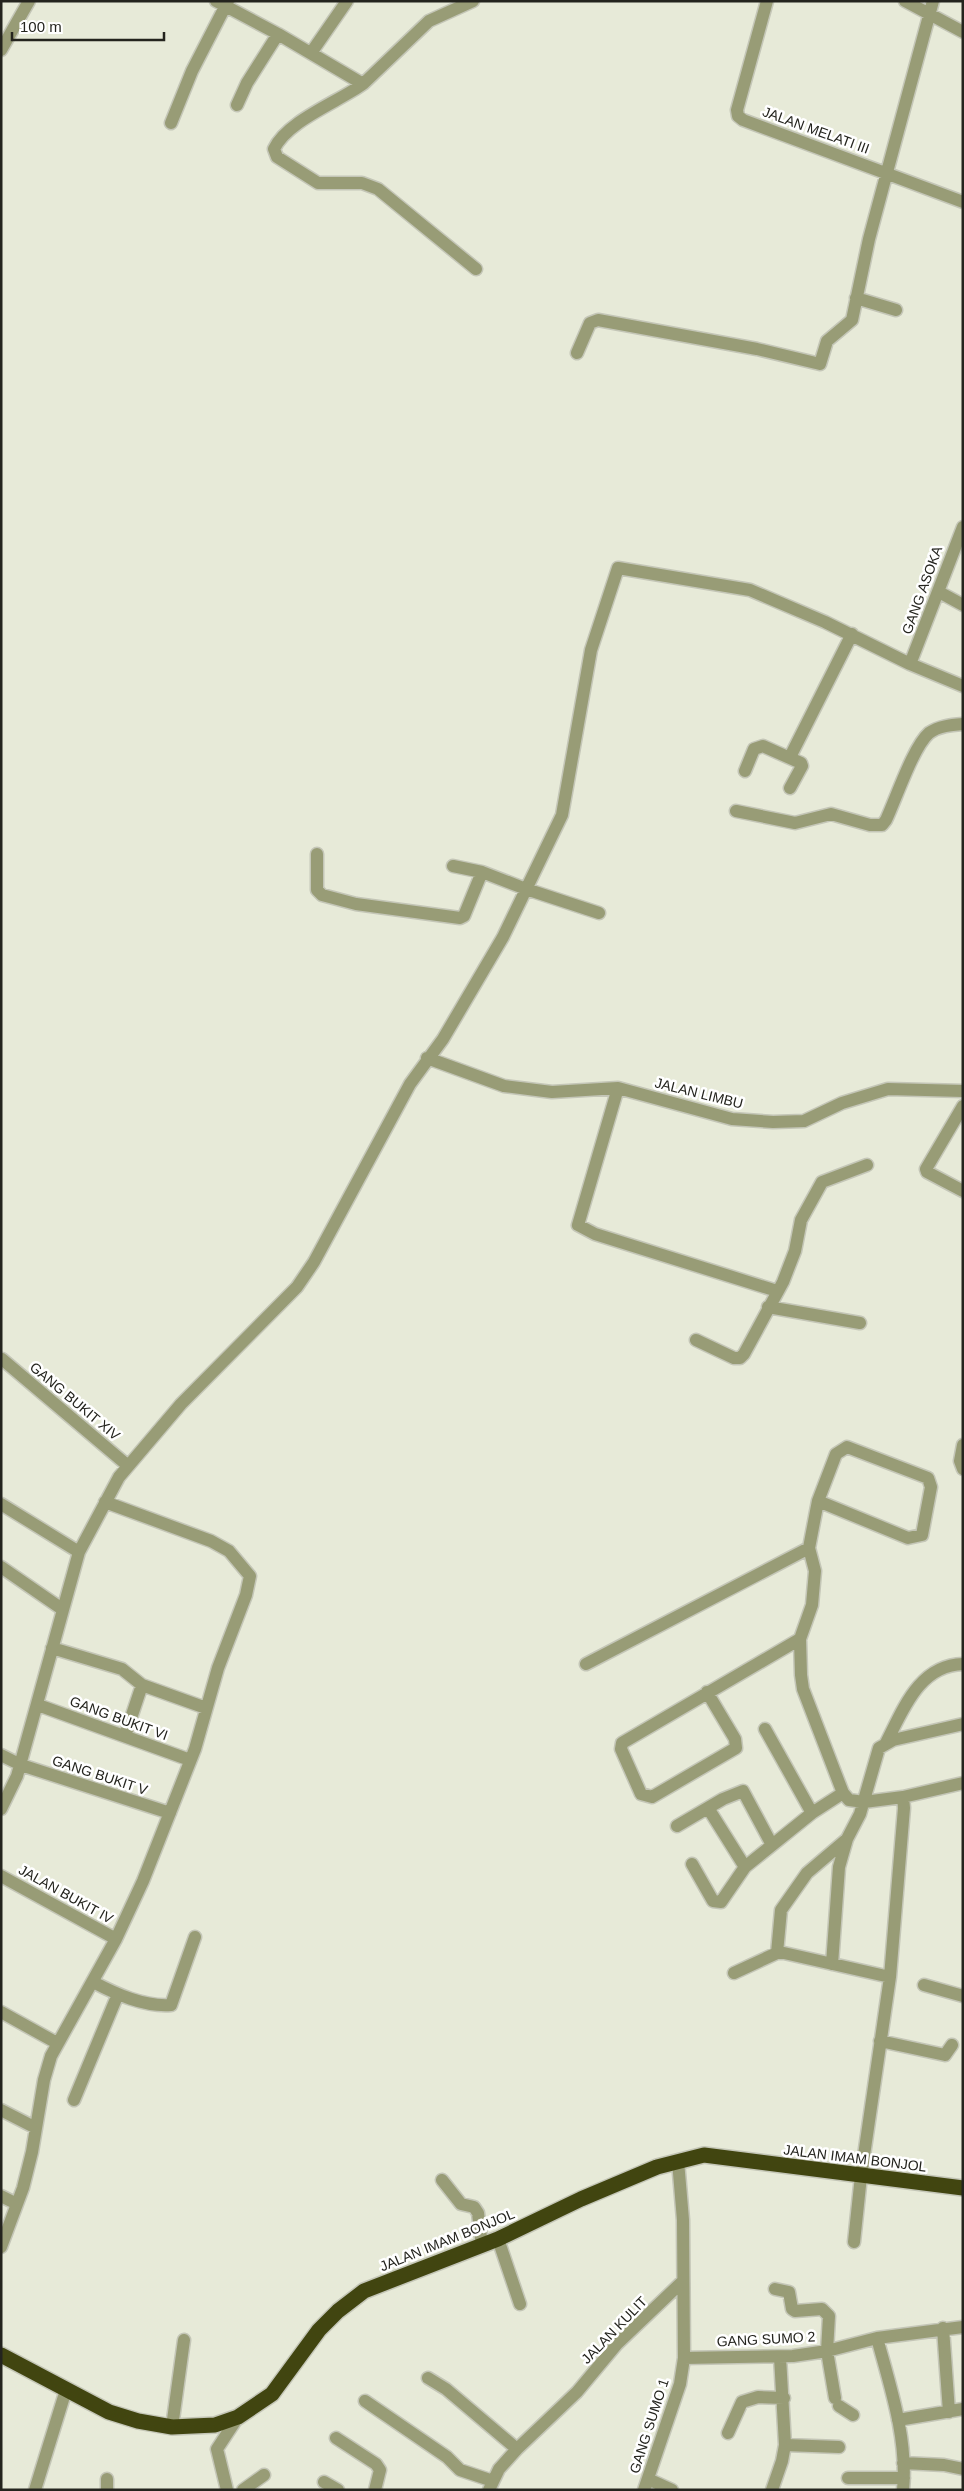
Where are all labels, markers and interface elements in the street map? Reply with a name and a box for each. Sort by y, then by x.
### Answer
scale bar [12,10,165,42]
text: 100 m [20,18,62,35]
street label: JALAN MELATI III [760,103,872,157]
street label: GANG ASOKA [899,543,946,636]
street label: JALAN LIMBU [653,1074,745,1112]
street label: GANG BUKIT XIV [27,1359,124,1444]
street label: GANG BUKIT VI [68,1693,170,1743]
street label: GANG BUKIT V [50,1752,150,1798]
street label: JALAN BUKIT IV [16,1861,117,1927]
street label: JALAN IMAM BONJOL [783,2141,928,2175]
street label: JALAN IMAM BONJOL [377,2206,517,2274]
street label: JALAN KULIT [578,2293,650,2367]
street label: GANG SUMO 2 [716,2328,816,2350]
street label: GANG SUMO 1 [626,2376,672,2475]

